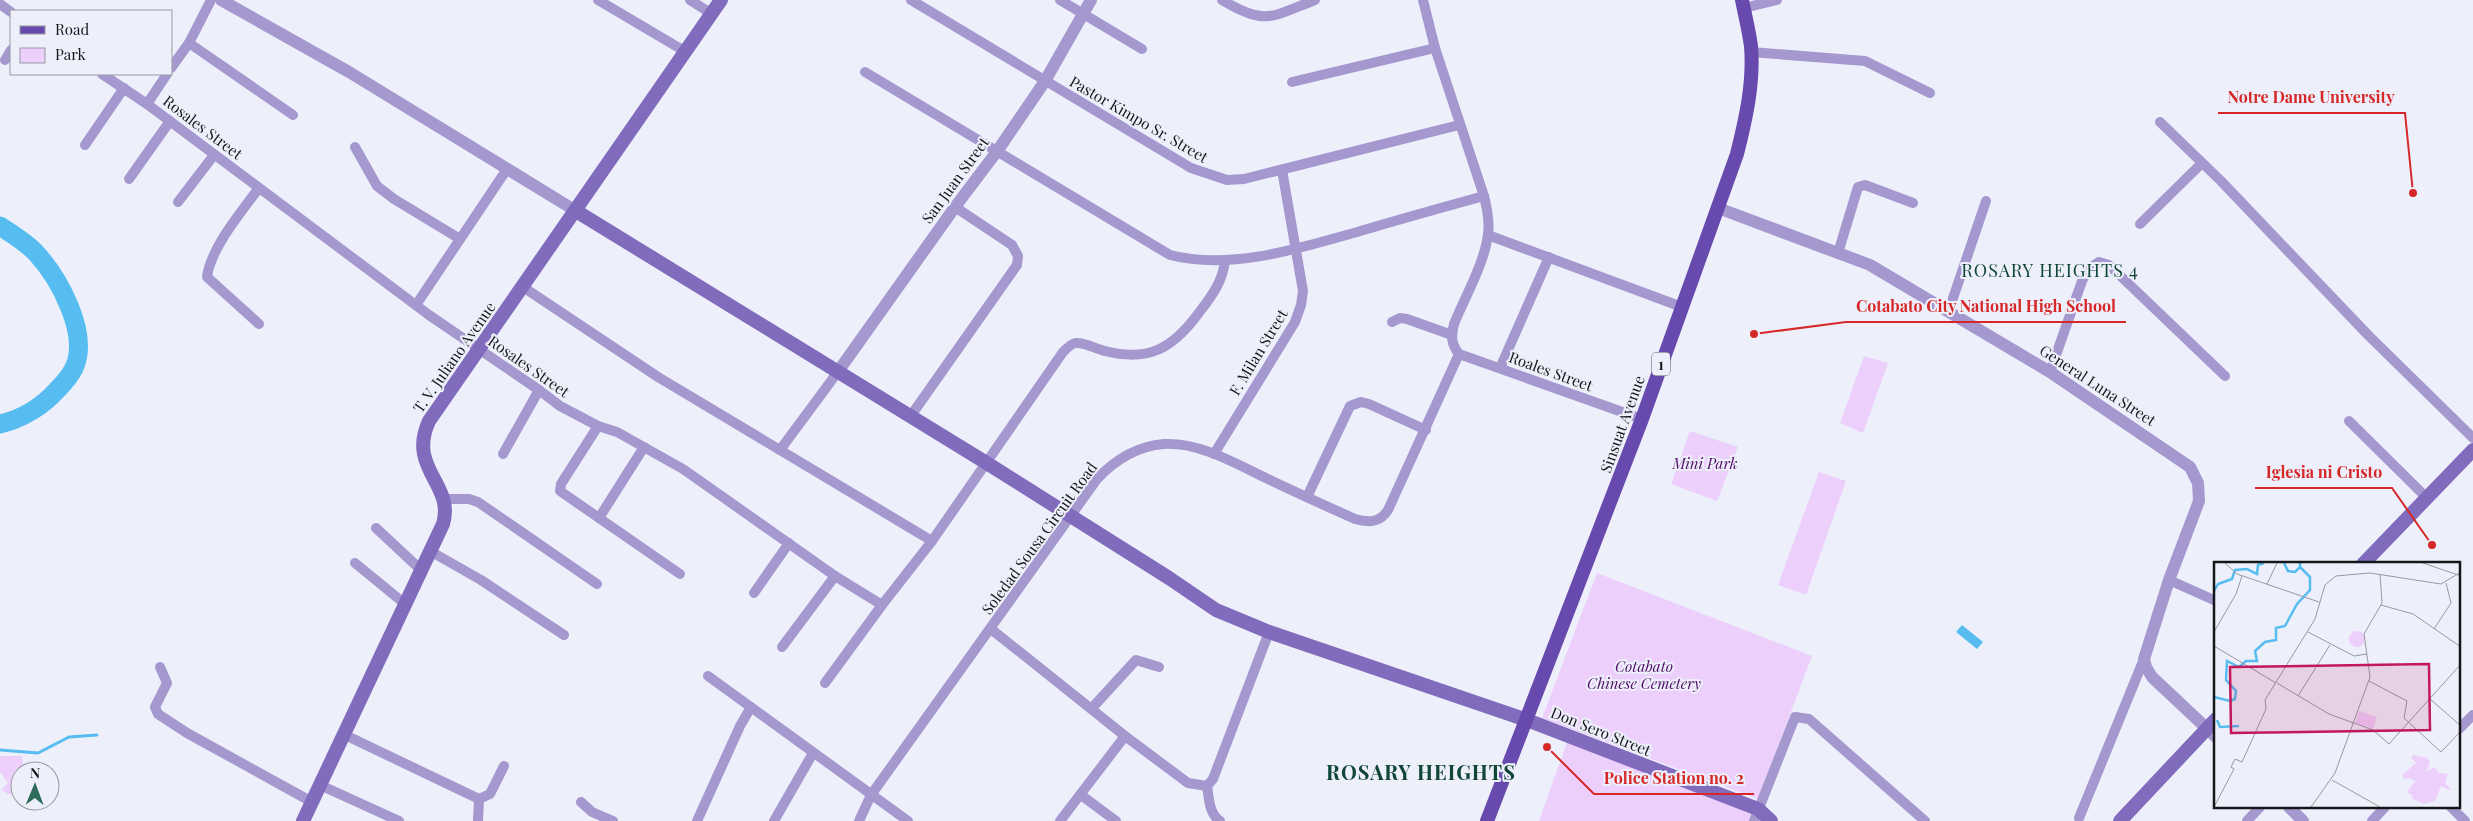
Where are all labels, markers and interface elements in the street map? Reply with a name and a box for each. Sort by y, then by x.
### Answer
legend [10,10,172,75]
text: Road [55,19,89,39]
text: Park [55,44,87,64]
street label: Pastor Kimpo Sr. Street [1066,71,1212,167]
callout: Notre Dame University [2218,82,2405,113]
text: Notre Dame University [2227,86,2395,107]
street label: Rosales Street [159,91,247,164]
street label: San Juan Street [917,132,993,227]
district label: ROSARY HEIGHTS 4 [1961,258,2139,282]
callout: Cotabato City National High School [1846,291,2126,322]
text: Cotabato City National High School [1856,295,2116,316]
street label: T. V. Juliano Avenue [408,298,500,416]
street label: F. Milan Street [1224,305,1292,399]
street label: Rosales Street [485,331,574,402]
street label: General Luna Street [2036,340,2160,430]
street label: Roales Street [1506,347,1596,396]
road number: 1 [1652,352,1670,376]
street label: Sinsuat Avenue [1595,373,1649,475]
park label: Mini Park [1671,453,1738,473]
callout: Iglesia ni Cristo [2255,457,2392,488]
street label: Soledad Sousa Circuit Road [977,458,1101,618]
text: Iglesia ni Cristo [2266,461,2382,482]
inset map [2214,562,2460,808]
park label: Cotabato Chinese Cemetery [1587,656,1701,693]
street label: Don Sero Street [1548,702,1655,760]
district label: ROSARY HEIGHTS [1326,758,1516,785]
north arrow [10,761,60,811]
text: N [30,763,40,782]
callout: Police Station no. 2 [1594,763,1754,794]
text: Police Station no. 2 [1604,767,1744,788]

